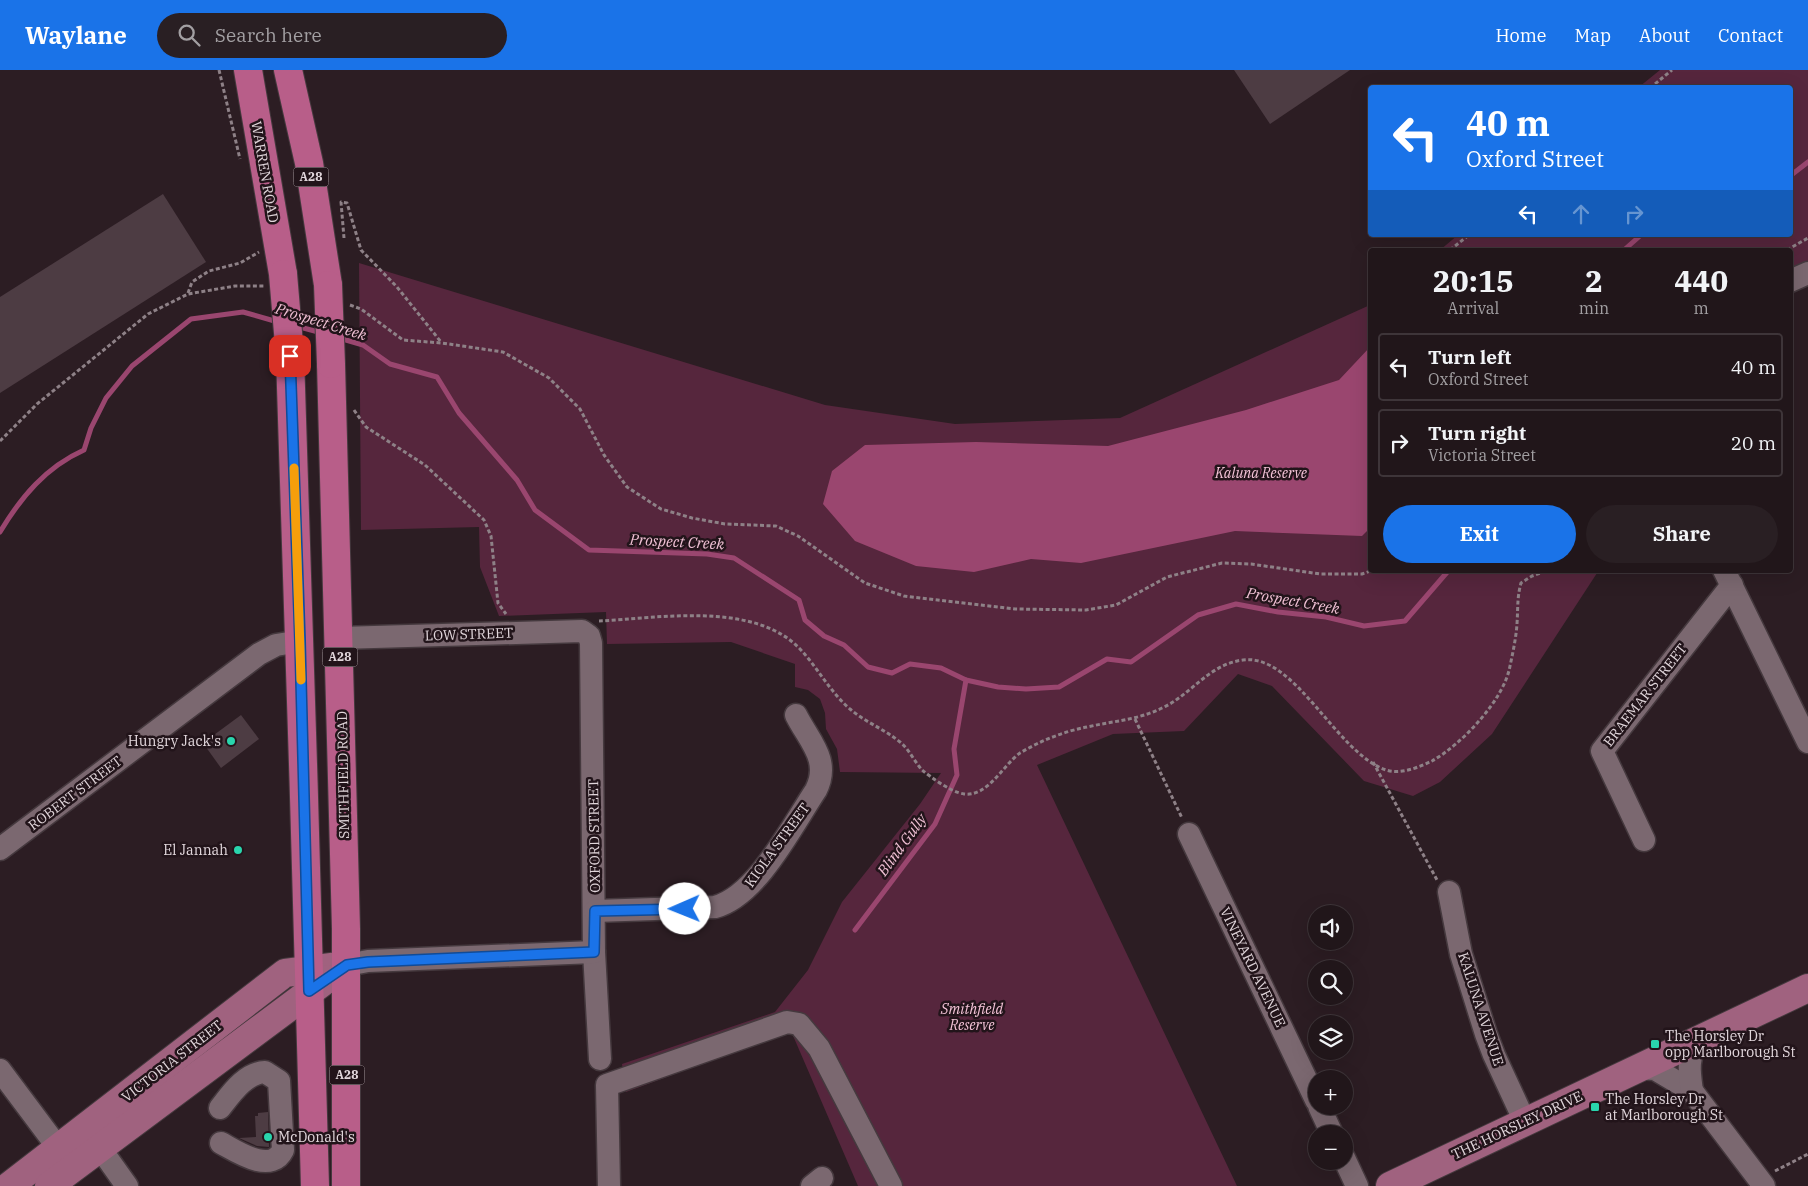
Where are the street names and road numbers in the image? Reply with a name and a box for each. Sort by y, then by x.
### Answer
street label: WARREN ROAD [247,120,283,224]
road number: A28 [294,168,328,186]
street label: LOW STREET [425,623,513,645]
street label: BRAEMAR STREET [1599,640,1691,750]
road number: A28 [322,648,358,666]
street label: SMITHFIELD ROAD [333,711,353,839]
street label: ROBERT STREET [25,752,125,834]
street label: OXFORD STREET [584,779,604,893]
street label: KIOLA STREET [740,799,814,891]
street label: VINEYARD AVENUE [1216,904,1290,1030]
street label: KALUNA AVENUE [1454,950,1508,1068]
street label: VICTORIA STREET [118,1016,226,1106]
road number: A28 [330,1066,364,1084]
street label: THE HORSLEY DRIVE [1449,1087,1585,1163]

